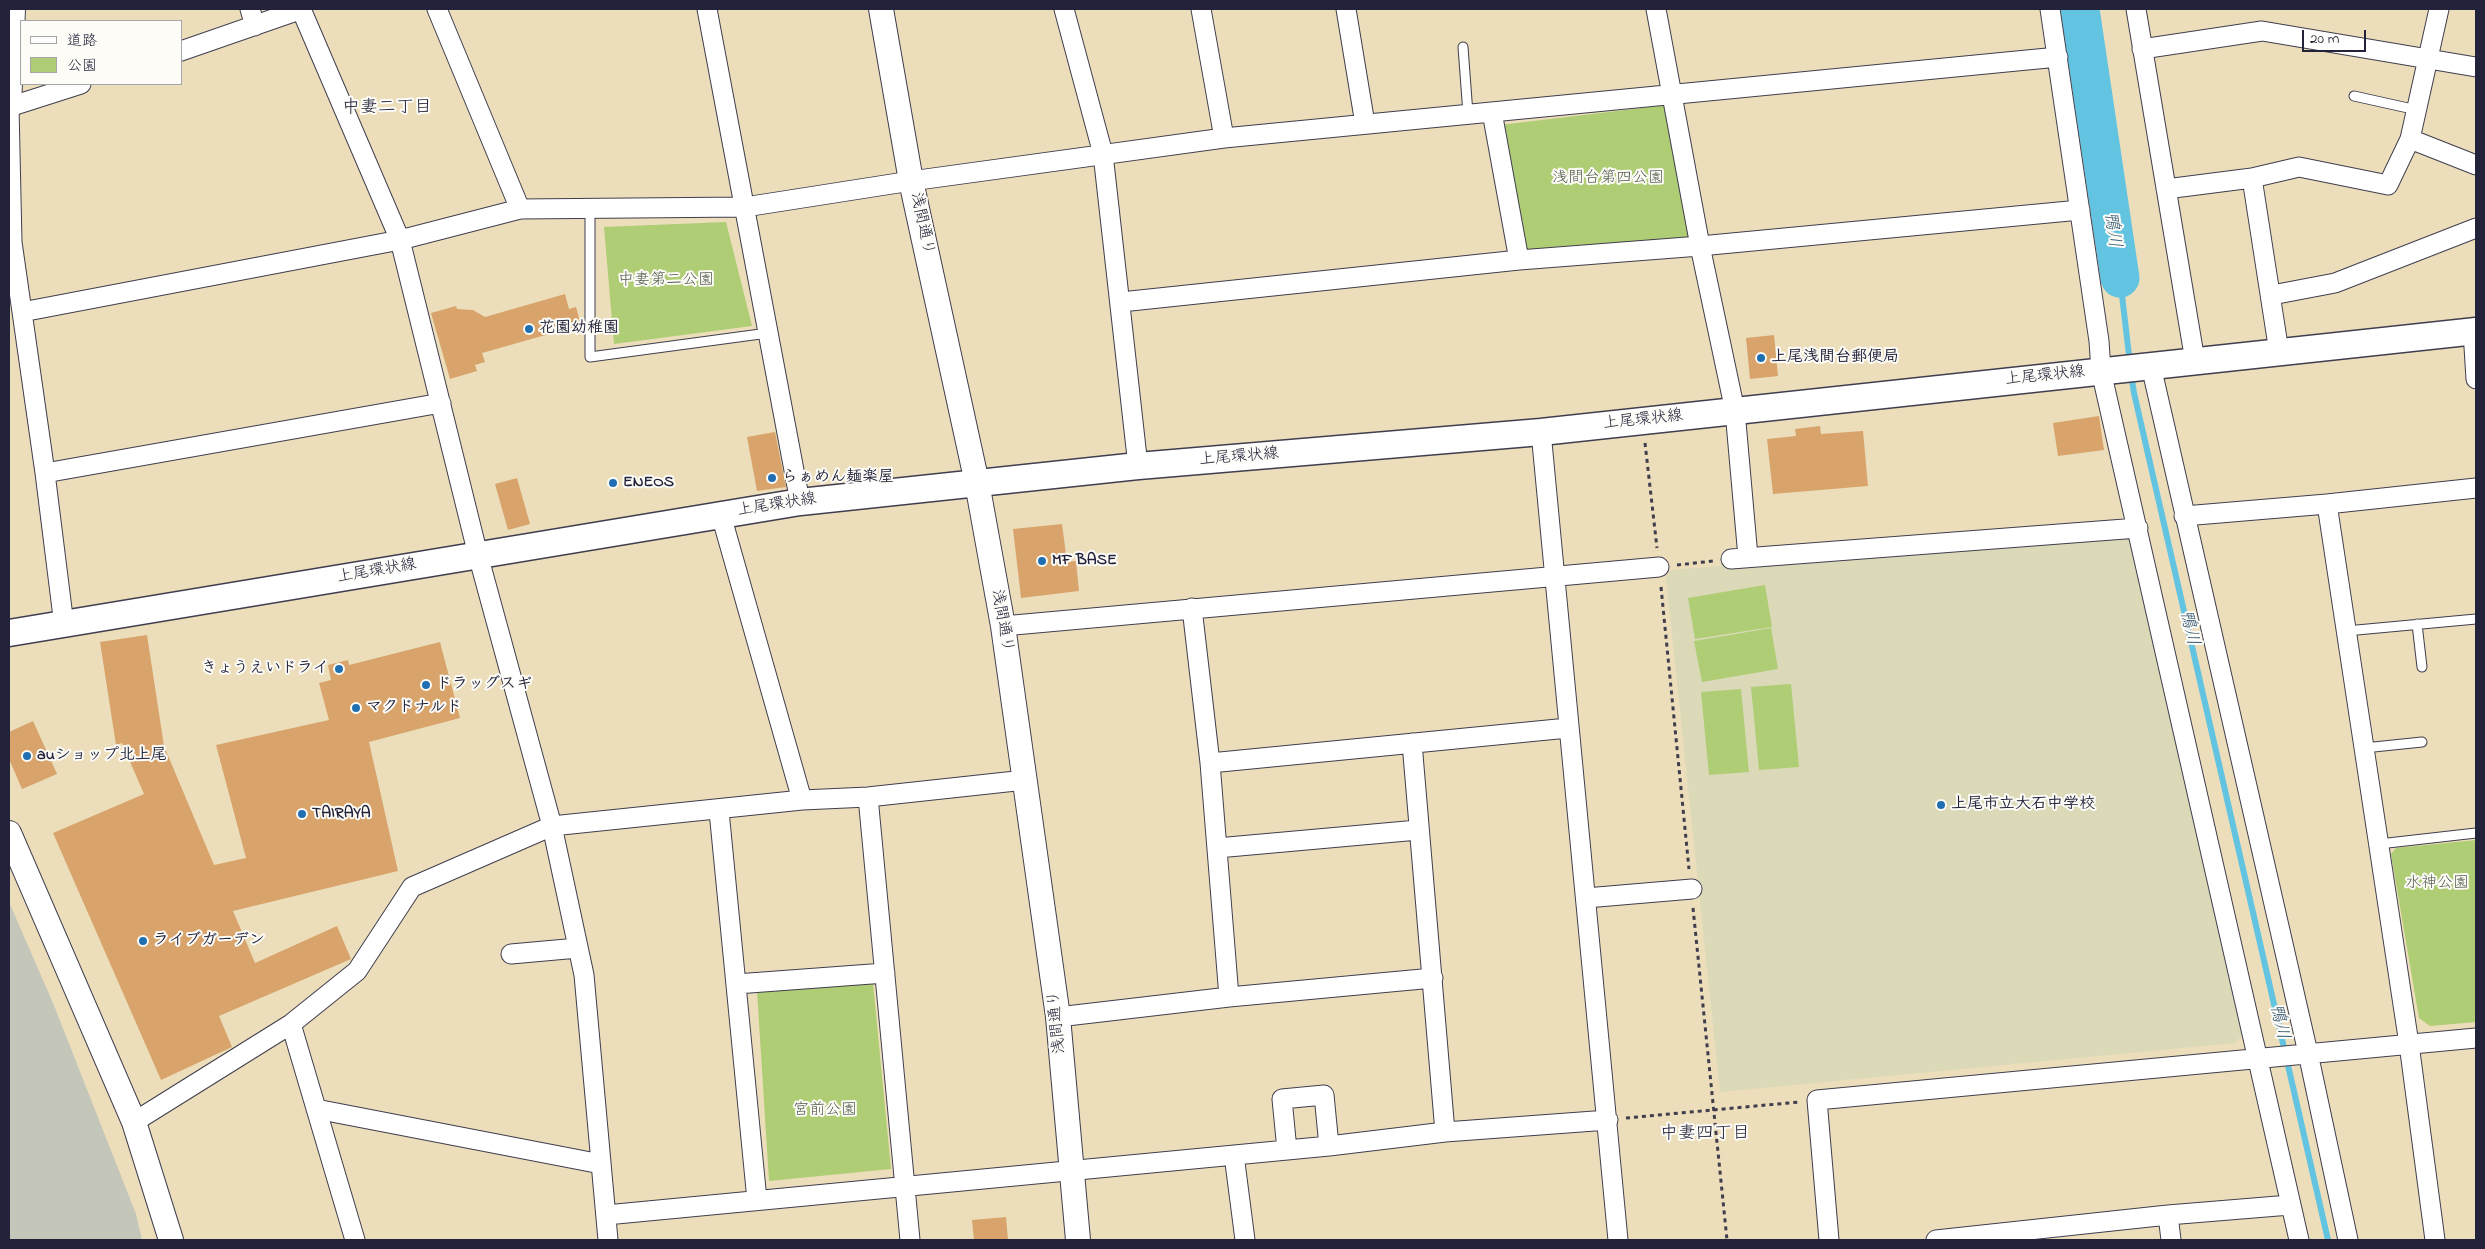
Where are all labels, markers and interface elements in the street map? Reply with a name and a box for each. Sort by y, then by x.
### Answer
legend [20,20,182,85]
scale bar [2305,20,2369,52]
text: 20 m [2310,28,2339,50]
text: 道路 [67,30,97,52]
text: 公園 [67,55,97,77]
district label: 中妻二丁目 [342,98,432,120]
park label: 浅間台第四公園 [1552,169,1664,189]
street label: 浅間通り [905,191,937,257]
water label: 鴨川 [2098,211,2124,249]
park label: 中妻第二公園 [618,271,714,291]
place label: 花園幼稚園 [539,319,619,339]
marker: 花園幼稚園 [523,323,535,335]
place label: 上尾浅間台郵便局 [1771,348,1899,368]
marker: 上尾浅間台郵便局 [1755,352,1767,364]
street label: 上尾環状線 [2004,363,2086,391]
street label: 上尾環状線 [1602,407,1684,435]
street label: 上尾環状線 [1198,445,1280,471]
place label: らぁめん麺楽屋 [782,468,894,488]
marker: らぁめん麺楽屋 [766,472,778,484]
place label: ENEOS [623,473,674,493]
marker: ENEOS [607,477,619,489]
street label: 上尾環状線 [736,490,818,522]
place label: MF BASE [1052,551,1117,571]
marker: MF BASE [1036,555,1048,567]
street label: 上尾環状線 [336,556,418,588]
street label: 浅間通り [986,588,1016,654]
water label: 鴨川 [2173,608,2203,648]
place label: きょうえいドライ [201,659,329,679]
marker: きょうえいドライ [333,663,345,675]
place label: ドラッグスギ [436,675,532,695]
marker: ドラッグスギ [420,679,432,691]
place label: マクドナルド [366,698,462,718]
marker: マクドナルド [350,702,362,714]
place label: auショップ北上尾 [37,746,167,766]
marker: auショップ北上尾 [21,750,33,762]
place label: 上尾市立大石中学校 [1951,795,2095,815]
marker: 上尾市立大石中学校 [1935,799,1947,811]
place label: TAIRAYA [312,804,371,824]
marker: TAIRAYA [296,808,308,820]
park label: 水神公園 [2405,874,2469,894]
place label: ライブガーデン [153,931,265,951]
marker: ライブガーデン [137,935,149,947]
street label: 浅間通り [1045,989,1071,1055]
water label: 鴨川 [2263,1002,2293,1042]
park label: 宮前公園 [793,1101,857,1121]
district label: 中妻四丁目 [1660,1124,1750,1146]

